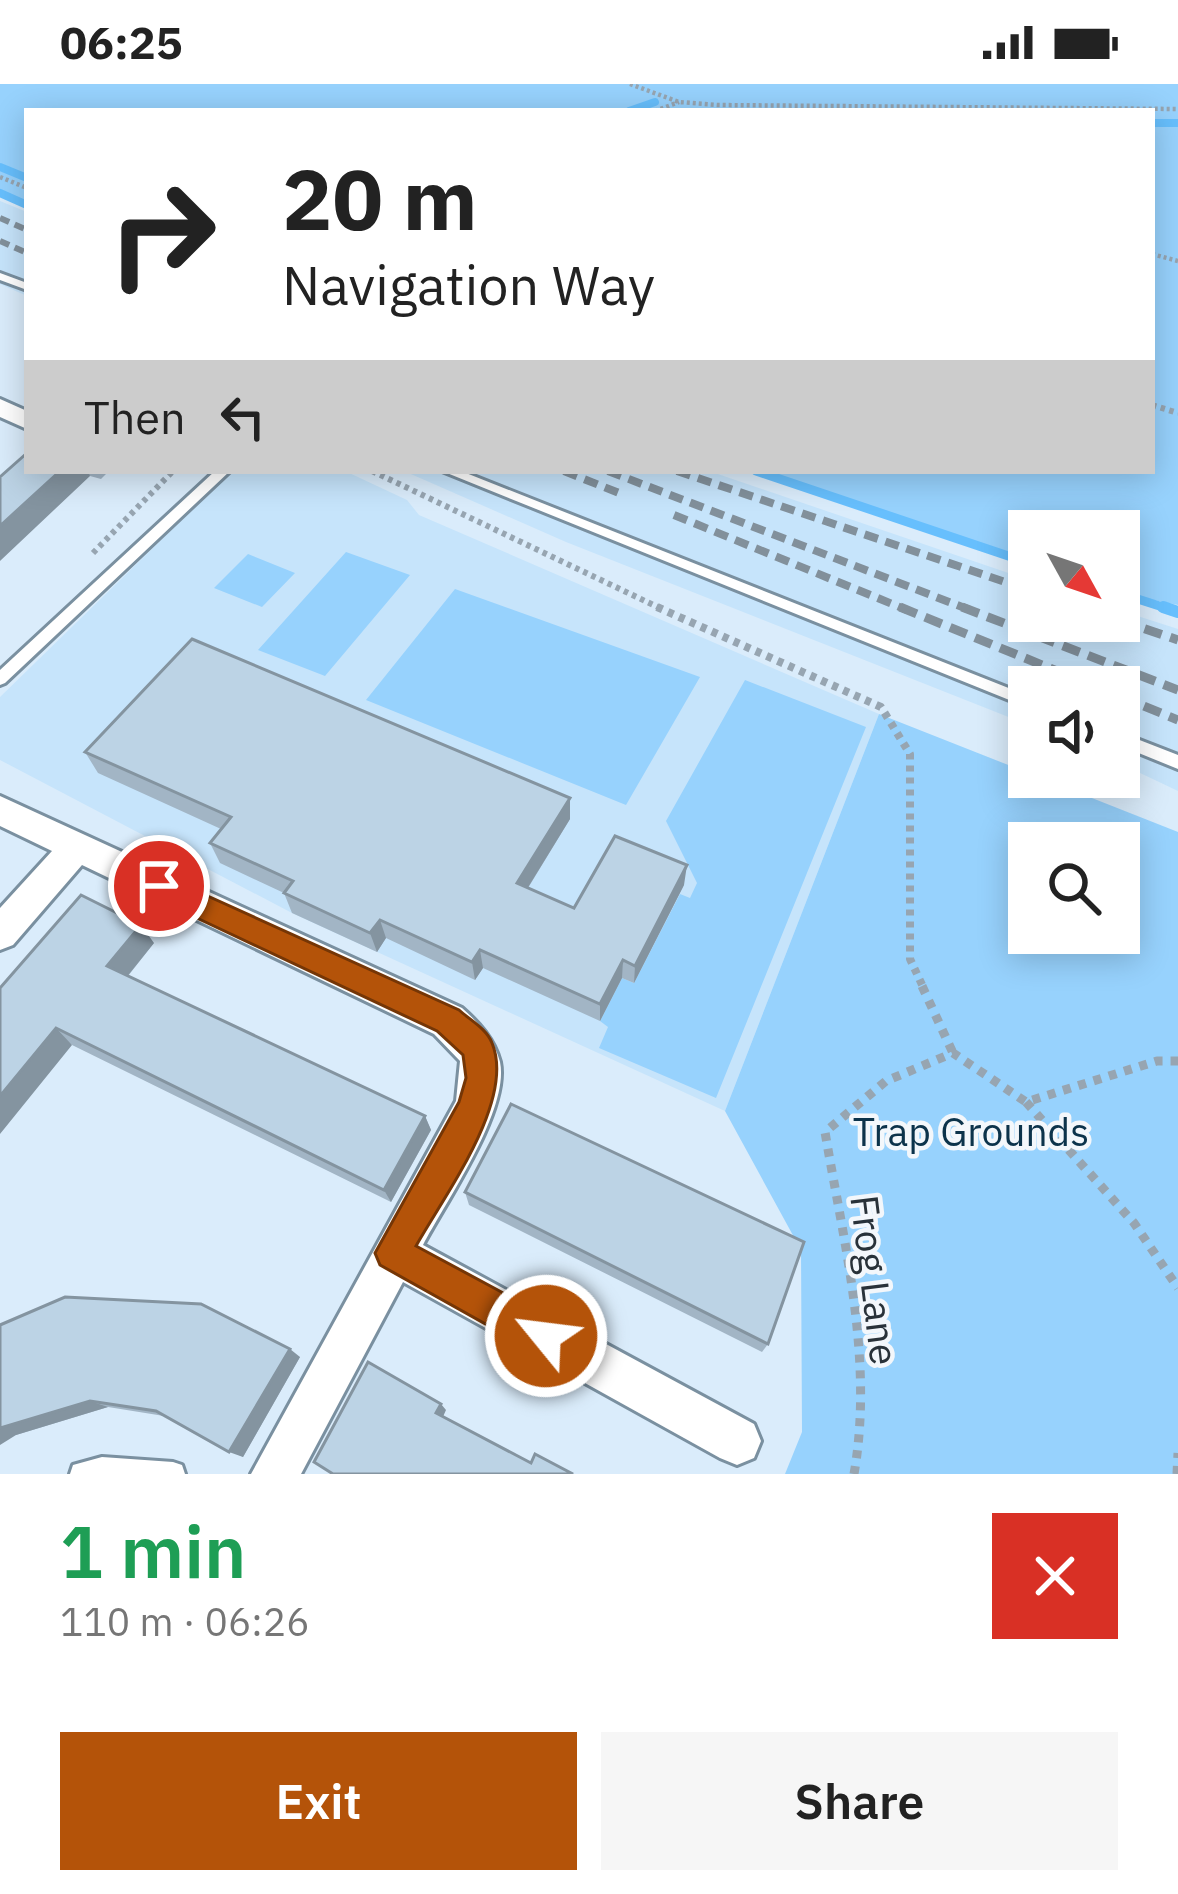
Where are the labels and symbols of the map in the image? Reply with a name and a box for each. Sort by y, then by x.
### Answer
north arrow [1008,510,1140,642]
pin [108,835,210,937]
park label: Trap Grounds [853,1106,1089,1157]
street label: Frog Lane [839,1192,911,1368]
position arrow [483,1273,609,1399]

